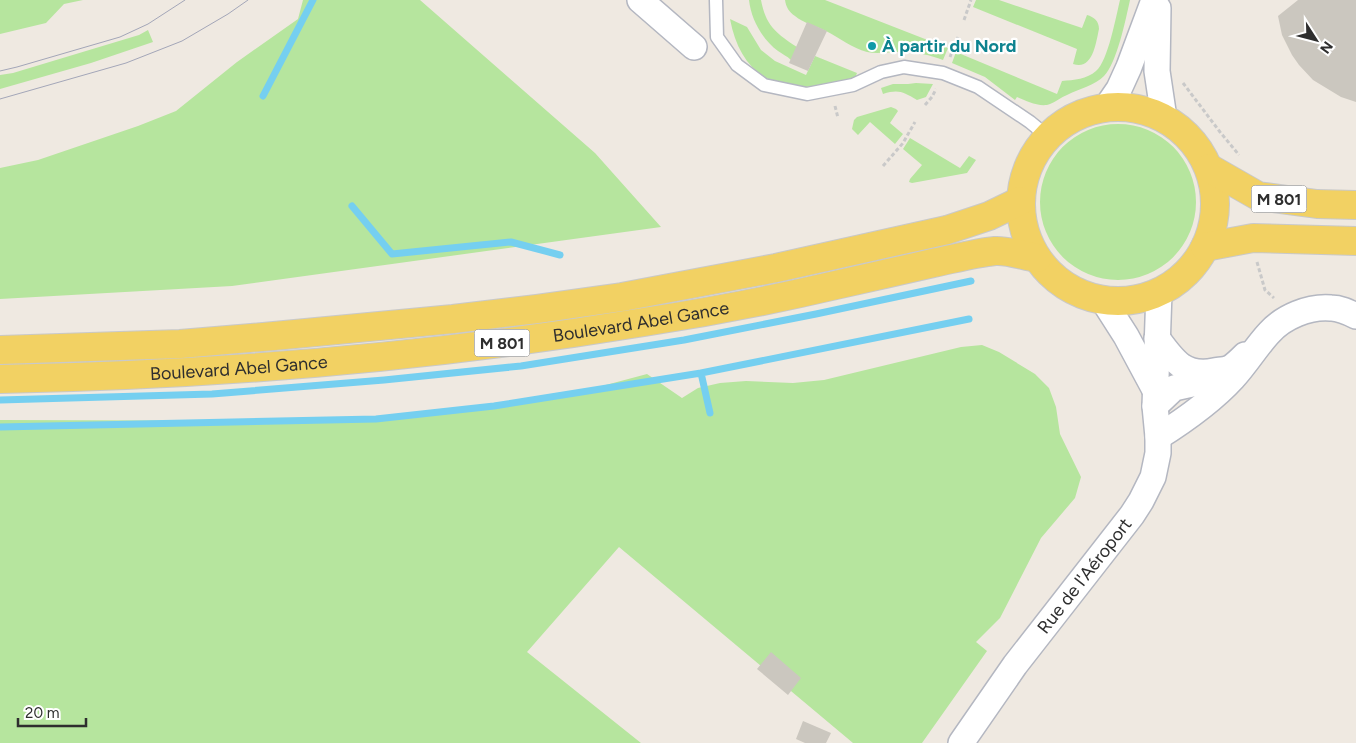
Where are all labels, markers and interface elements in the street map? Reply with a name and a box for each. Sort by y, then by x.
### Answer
north arrow [1291,15,1341,65]
place label: À partir du Nord [882,35,1017,57]
text: N [1316,38,1336,57]
marker: À partir du Nord [866,40,878,52]
road number: M 801 [1252,185,1306,212]
street label: Boulevard Abel Gance [551,297,731,347]
road number: M 801 [474,329,530,356]
street label: Boulevard Abel Gance [149,351,329,385]
street label: Rue de l'Aéroport [1033,513,1137,638]
scale bar [18,696,85,728]
text: 20 m [25,704,59,722]

